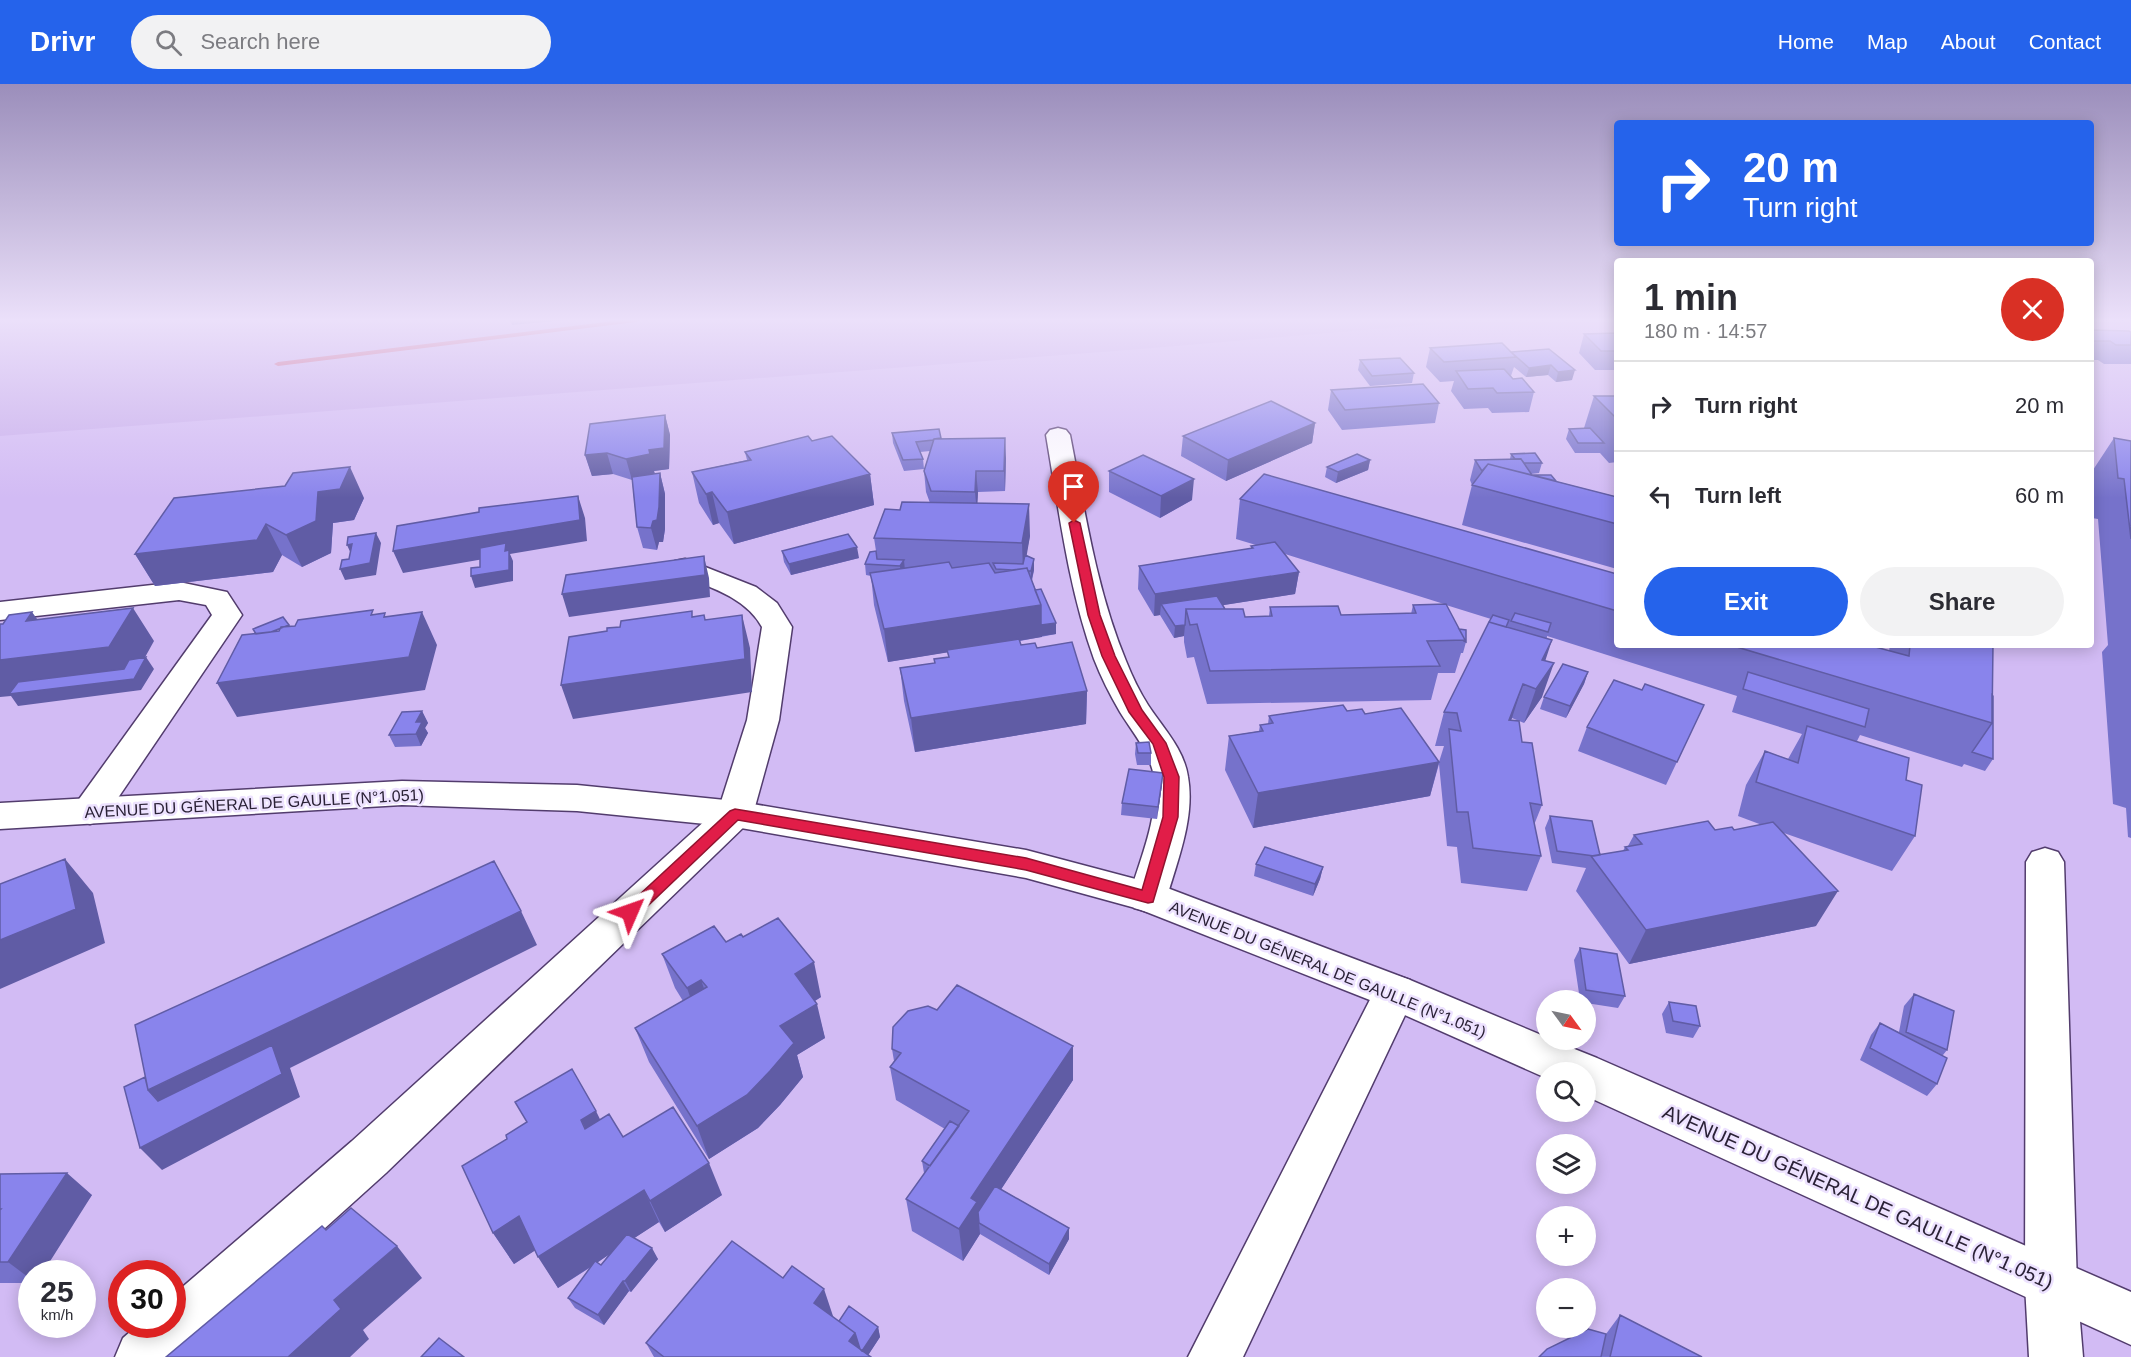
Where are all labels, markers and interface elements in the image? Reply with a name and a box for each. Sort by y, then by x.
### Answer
search box [131,15,551,69]
text: Drivr [30,26,95,57]
icon: search [152,26,185,59]
text: Search here [200,29,320,54]
text: Home [1778,30,1834,53]
text: Map [1867,30,1908,53]
text: About [1941,30,1996,53]
text: Contact [2029,30,2101,53]
icon: right [1644,144,1722,222]
text: 20 m [1743,144,1839,191]
text: Turn right [1743,193,1858,223]
text: 1 min [1644,277,1738,318]
button: close [2001,278,2064,341]
text: 180 m · 14:57 [1644,320,1767,342]
icon: right [1644,390,1677,423]
text: Turn right [1695,393,1797,418]
text: 20 m [2015,393,2064,418]
pin [1048,461,1099,523]
icon: arrive [1057,470,1090,503]
icon: left [1644,480,1677,513]
text: Turn left [1695,483,1781,508]
text: 60 m [2015,483,2064,508]
button: Exit [1644,567,1848,636]
button: Share [1860,567,2064,636]
street label: AVENUE DU GÉNERAL DE GAULLE (N°1.051) [84,785,424,821]
position arrow [598,880,662,944]
street label: AVENUE DU GÉNERAL DE GAULLE (N°1.051) [1167,897,1489,1041]
north arrow [1536,990,1596,1050]
map controls [1536,990,1596,1338]
button: search [1536,1062,1596,1122]
street label: AVENUE DU GÉNERAL DE GAULLE (N°1.051) [1659,1101,2057,1293]
button: layers [1536,1134,1596,1194]
button: + [1536,1206,1596,1266]
speed limit sign: 30 [108,1260,186,1338]
text: 25 [40,1275,74,1308]
button: − [1536,1278,1596,1338]
text: km/h [41,1306,73,1323]

